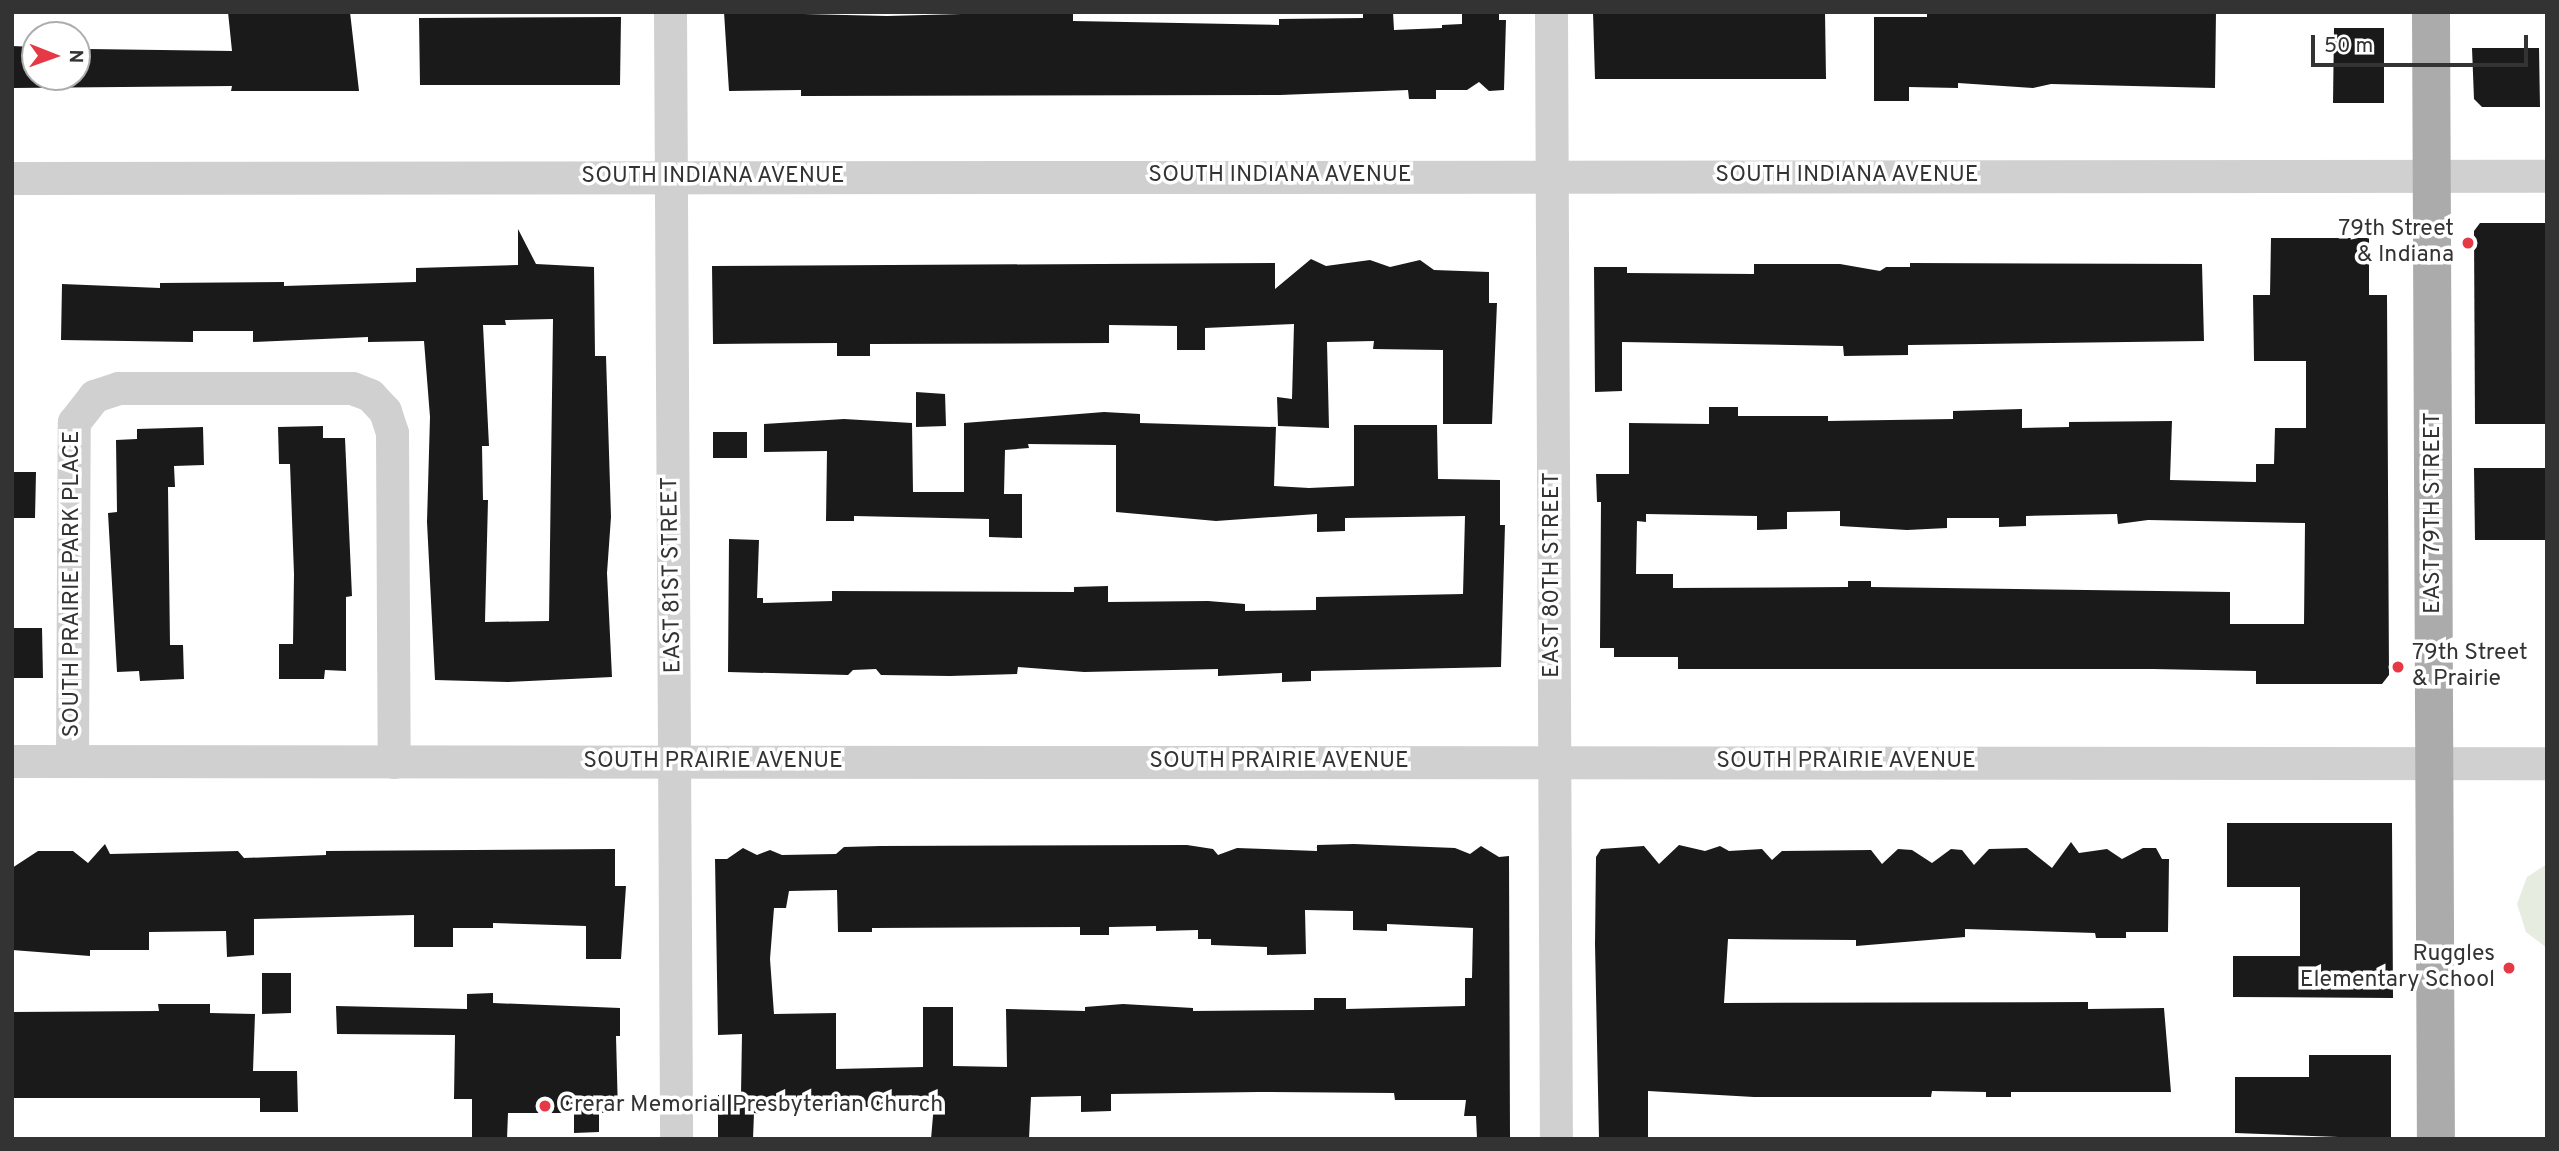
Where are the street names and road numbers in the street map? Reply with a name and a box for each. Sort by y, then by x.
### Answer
street label: SOUTH INDIANA AVENUE [1147,162,1413,190]
street label: SOUTH INDIANA AVENUE [1714,162,1980,190]
street label: SOUTH INDIANA AVENUE [580,163,846,191]
street label: EAST 79TH STREET [2420,411,2448,615]
street label: SOUTH PRAIRIE PARK PLACE [59,431,87,737]
street label: EAST 80TH STREET [1539,472,1567,678]
street label: EAST 81ST STREET [657,475,689,675]
street label: SOUTH PRAIRIE AVENUE [583,748,843,776]
street label: SOUTH PRAIRIE AVENUE [1149,748,1409,776]
street label: SOUTH PRAIRIE AVENUE [1716,748,1976,776]

